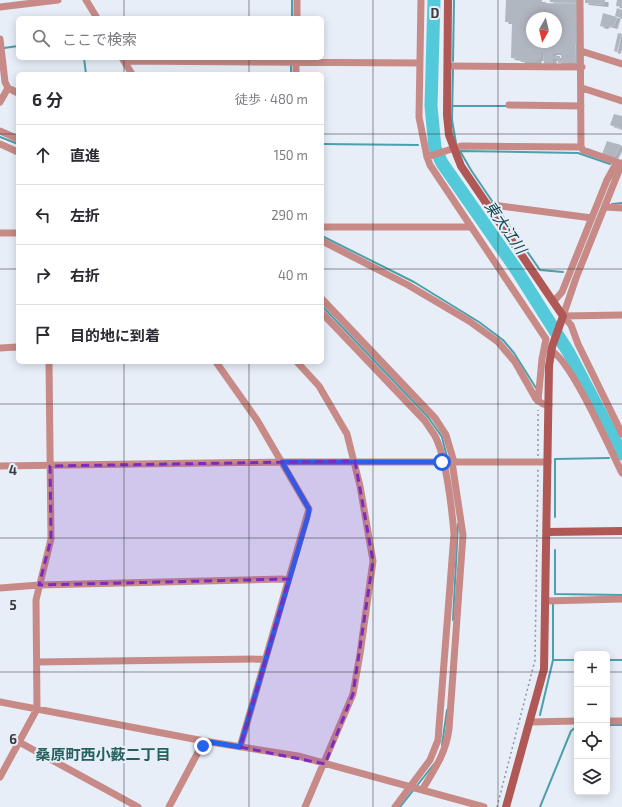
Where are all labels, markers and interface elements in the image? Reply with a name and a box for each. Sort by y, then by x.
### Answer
text: D [431,5,440,21]
north arrow [526,12,562,48]
search box [16,16,324,60]
icon: search [30,27,52,49]
text: ここで検索 [62,30,137,48]
text: 6 分 [32,89,63,109]
text: 徒歩 · 480 m [235,91,308,107]
icon: ahead [32,144,54,166]
text: 直進 [70,146,100,164]
text: 150 m [274,147,308,163]
water label: 東大江川 [481,197,532,258]
icon: left [32,204,54,226]
text: 左折 [70,206,100,224]
text: 290 m [271,207,308,223]
icon: right [32,264,54,286]
text: 右折 [70,266,100,284]
text: 40 m [278,267,308,283]
icon: arrive [32,324,54,346]
text: 目的地に到着 [70,326,160,344]
route start [433,453,451,471]
text: 4 [9,462,17,478]
text: 5 [9,597,17,613]
map controls [574,651,610,795]
button: + [574,651,610,687]
button: − [574,687,610,723]
button: locate [574,723,610,759]
text: 6 [9,731,17,747]
route end [194,737,212,755]
district label: 桑原町西小薮二丁目 [35,745,171,763]
button: layers [574,759,610,795]

